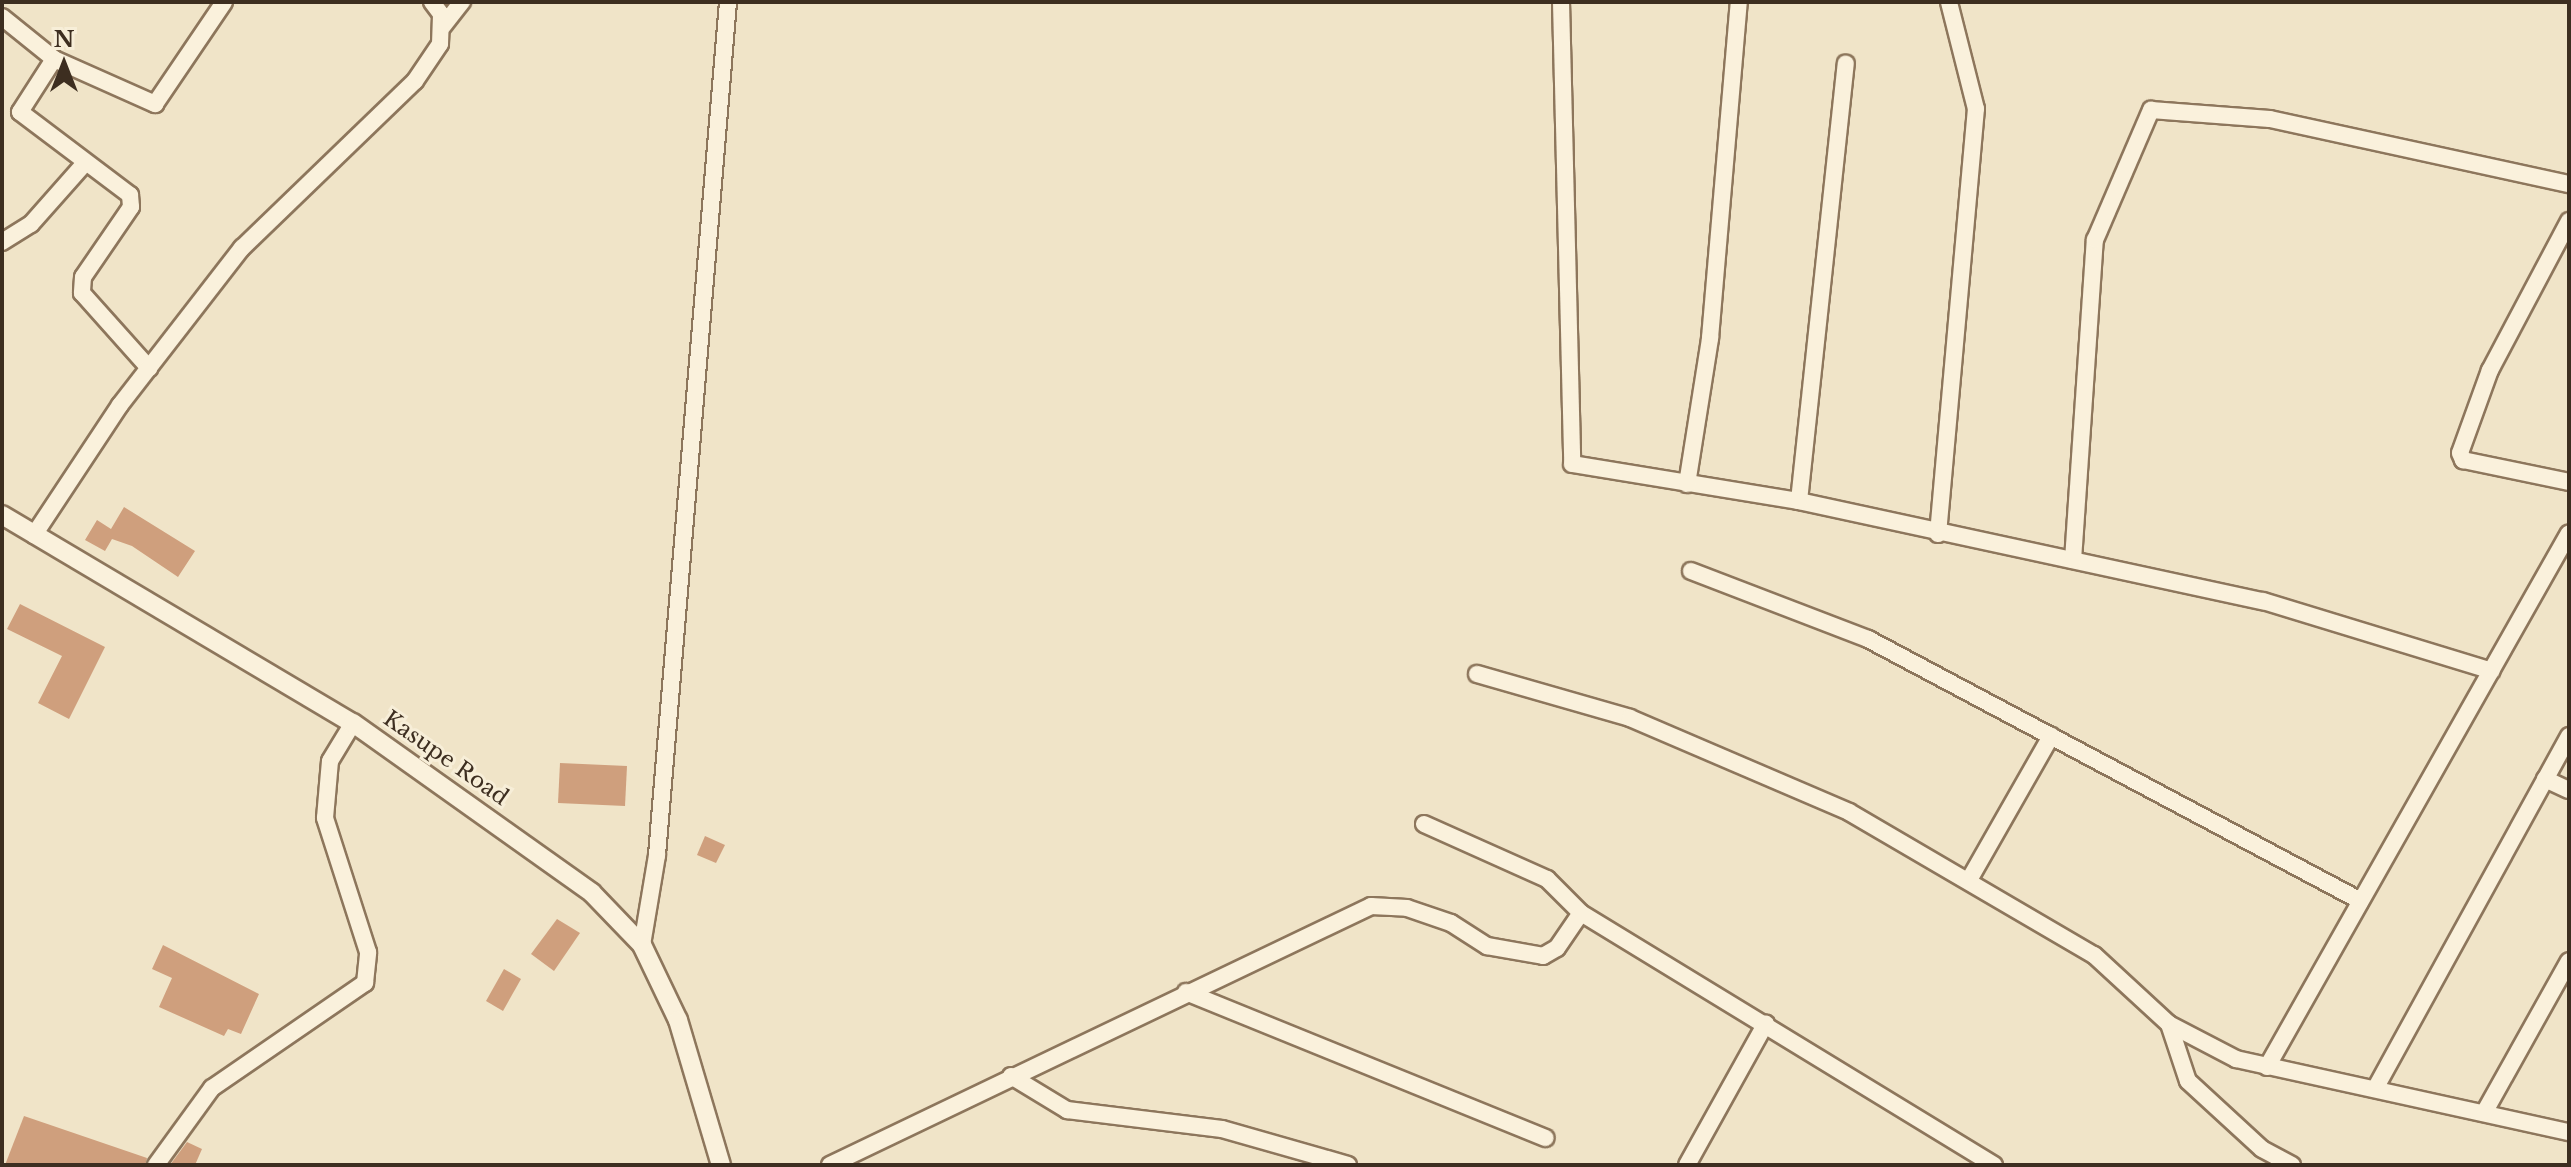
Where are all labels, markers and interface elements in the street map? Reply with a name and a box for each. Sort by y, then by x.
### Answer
north arrow [24,24,104,104]
text: N [54,26,74,53]
street label: Kasupe Road [378,705,514,811]

